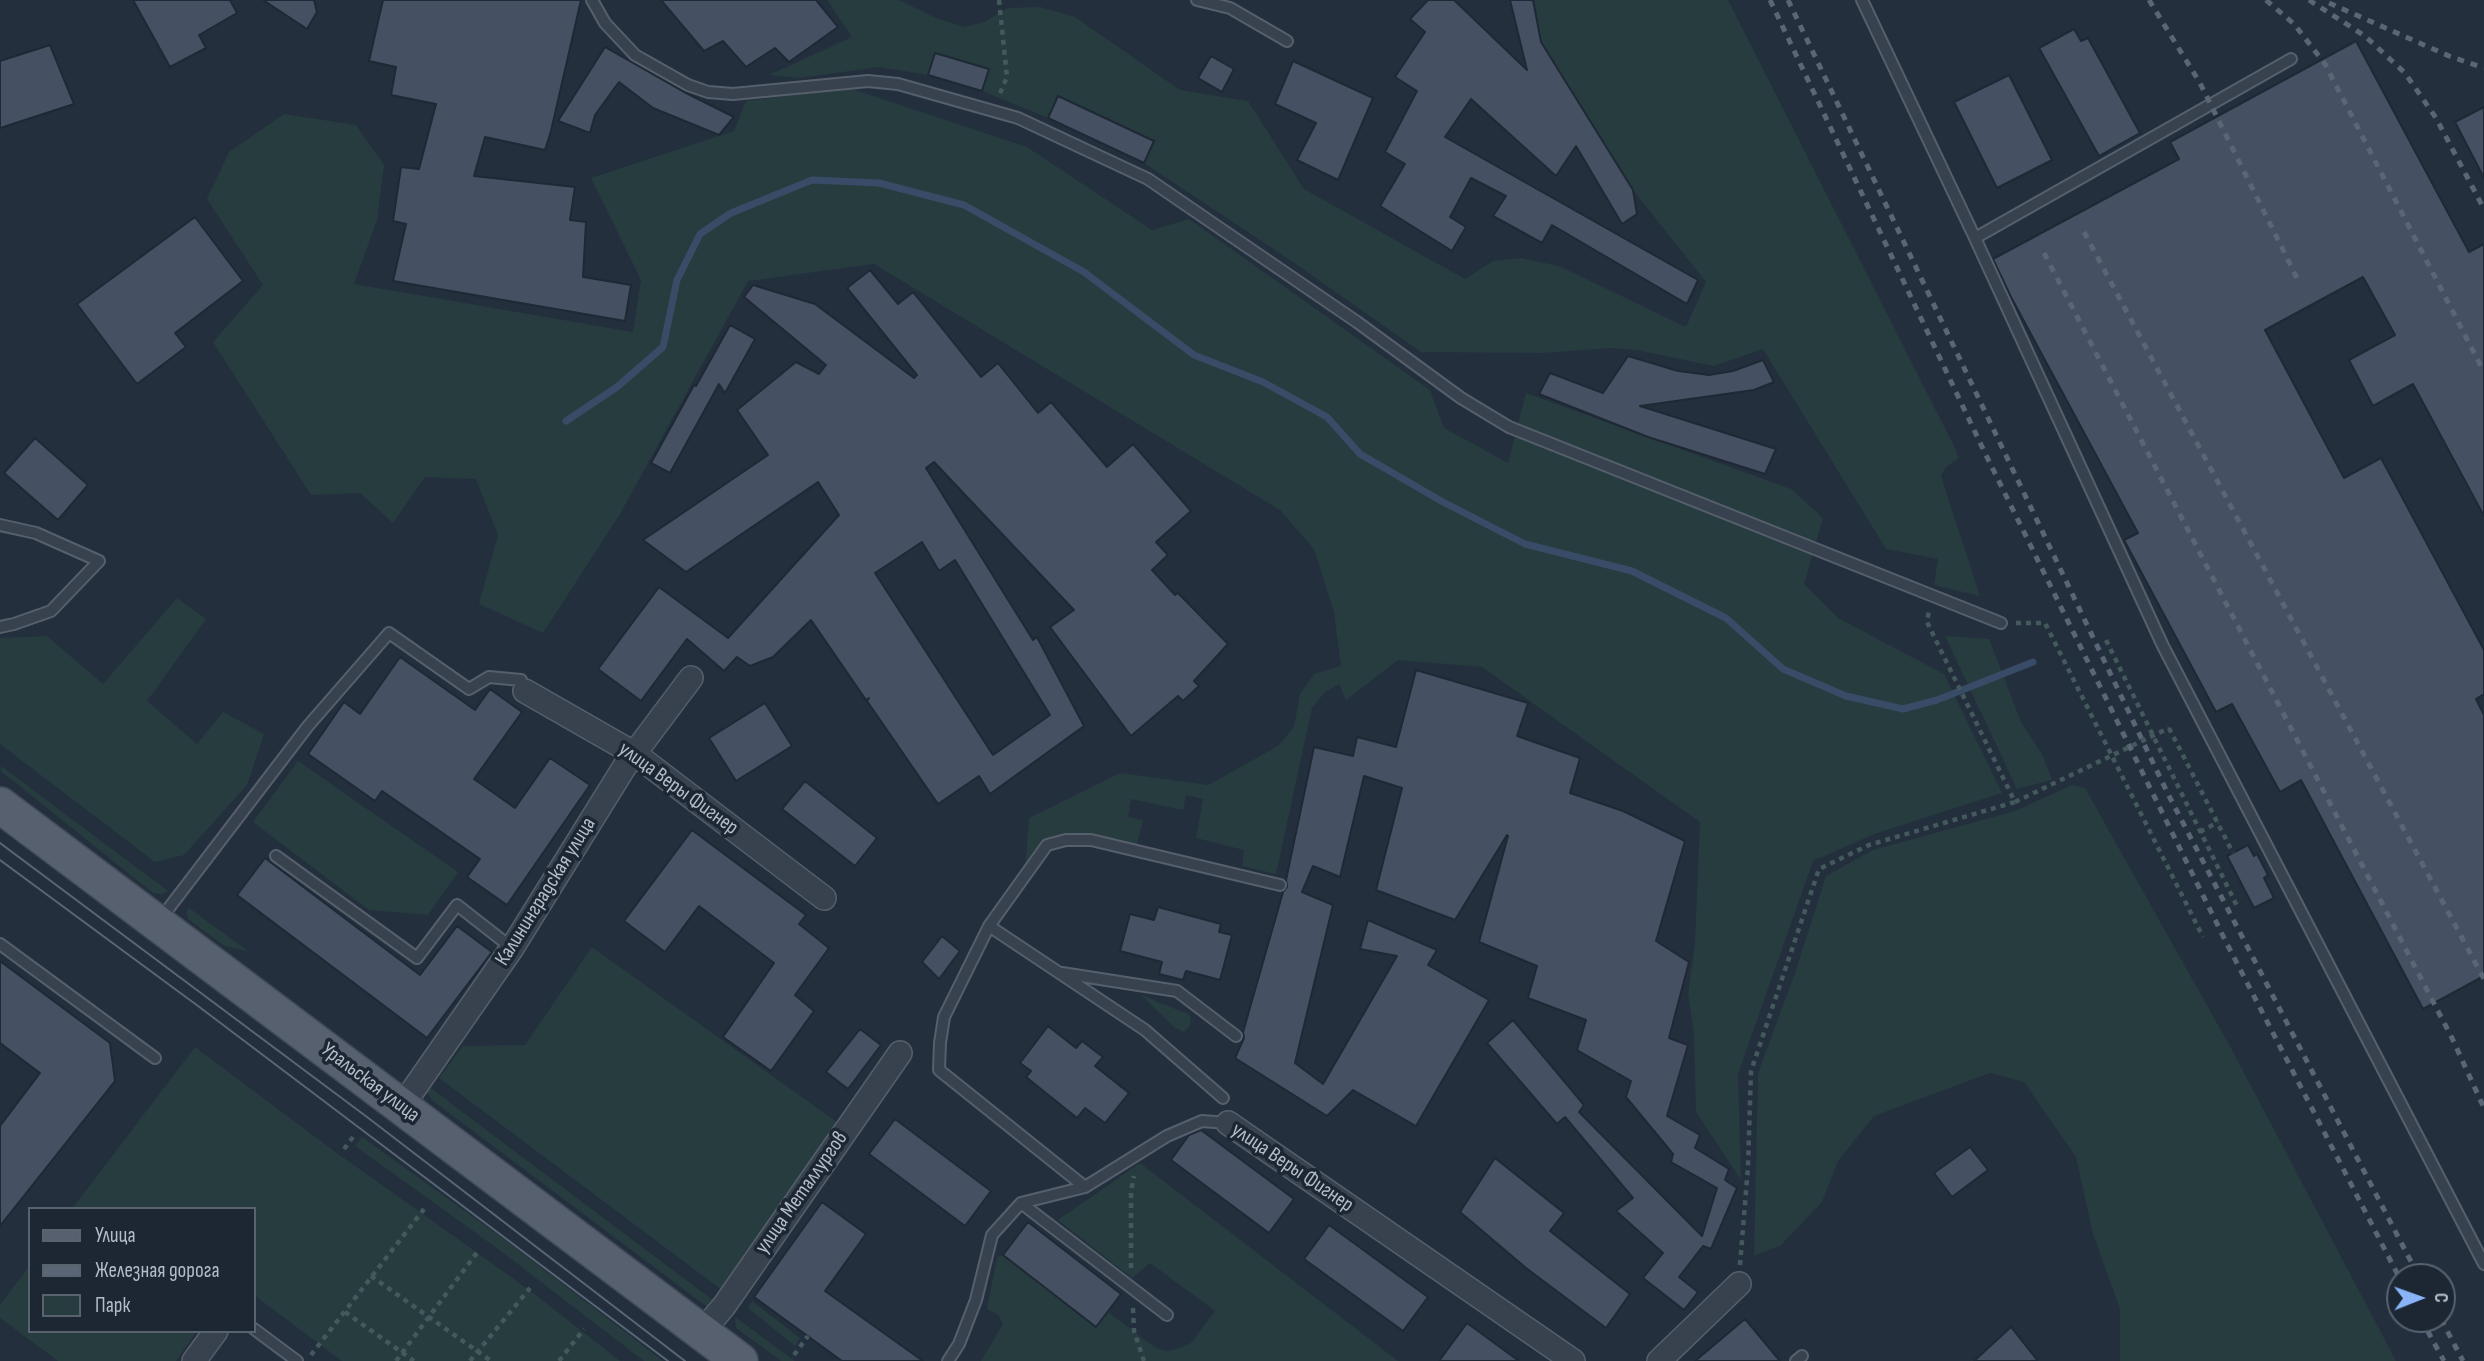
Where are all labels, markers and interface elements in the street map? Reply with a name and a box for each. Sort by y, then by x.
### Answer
street label: улица Веры Фигнер [613,737,743,841]
street label: Калининградская улица [490,813,602,971]
street label: Уральская улица [316,1038,424,1128]
street label: улица Веры Фигнер [1226,1118,1358,1218]
street label: улица Металлургов [750,1127,854,1259]
legend [28,1207,256,1333]
text: Улица [95,1223,136,1248]
text: Железная дорога [95,1258,220,1283]
north arrow [2386,1263,2456,1333]
text: Парк [95,1293,130,1318]
text: С [2429,1293,2452,1303]

